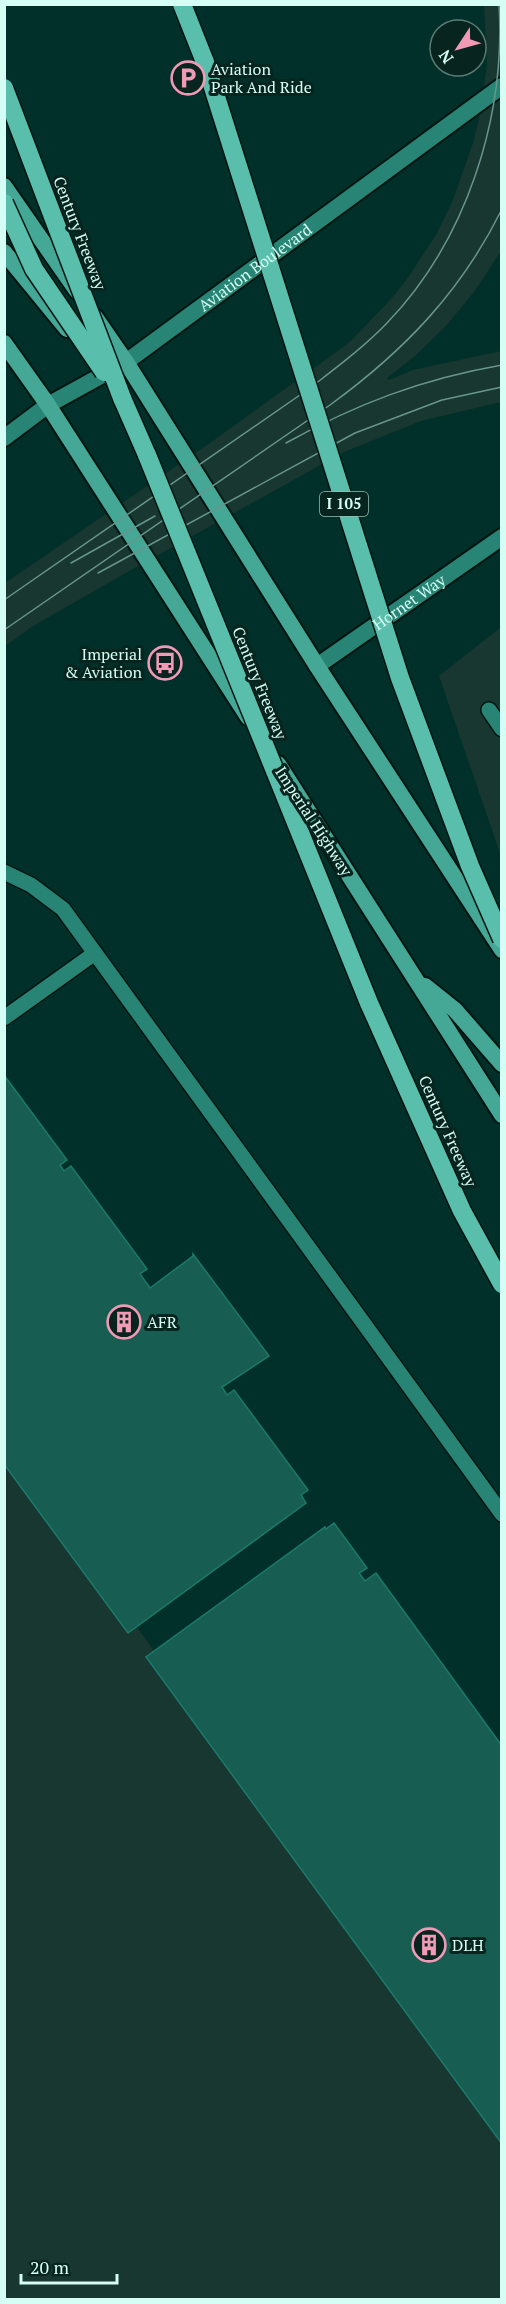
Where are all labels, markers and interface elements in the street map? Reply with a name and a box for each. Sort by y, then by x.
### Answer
north arrow [428,18,488,78]
text: N [433,45,458,68]
place label: Aviation Park And Ride [211,58,312,98]
parking icon: Aviation Park And Ride [170,60,206,96]
street label: Century Freeway [48,173,112,294]
street label: Aviation Boulevard [194,218,316,316]
road number: I 105 [320,492,368,516]
street label: Hornet Way [368,568,450,635]
street label: Century Freeway [227,623,293,743]
place label: Imperial & Aviation [65,643,142,683]
bus stop icon: Imperial & Aviation [147,645,183,681]
street label: Imperial Highway [270,762,358,881]
street label: Century Freeway [414,1072,483,1191]
building icon: AFR [106,1304,142,1340]
place label: AFR [147,1311,178,1333]
building icon: DLH [411,1927,447,1963]
place label: DLH [452,1934,484,1956]
scale bar [21,2247,117,2285]
text: 20 m [30,2255,70,2279]

